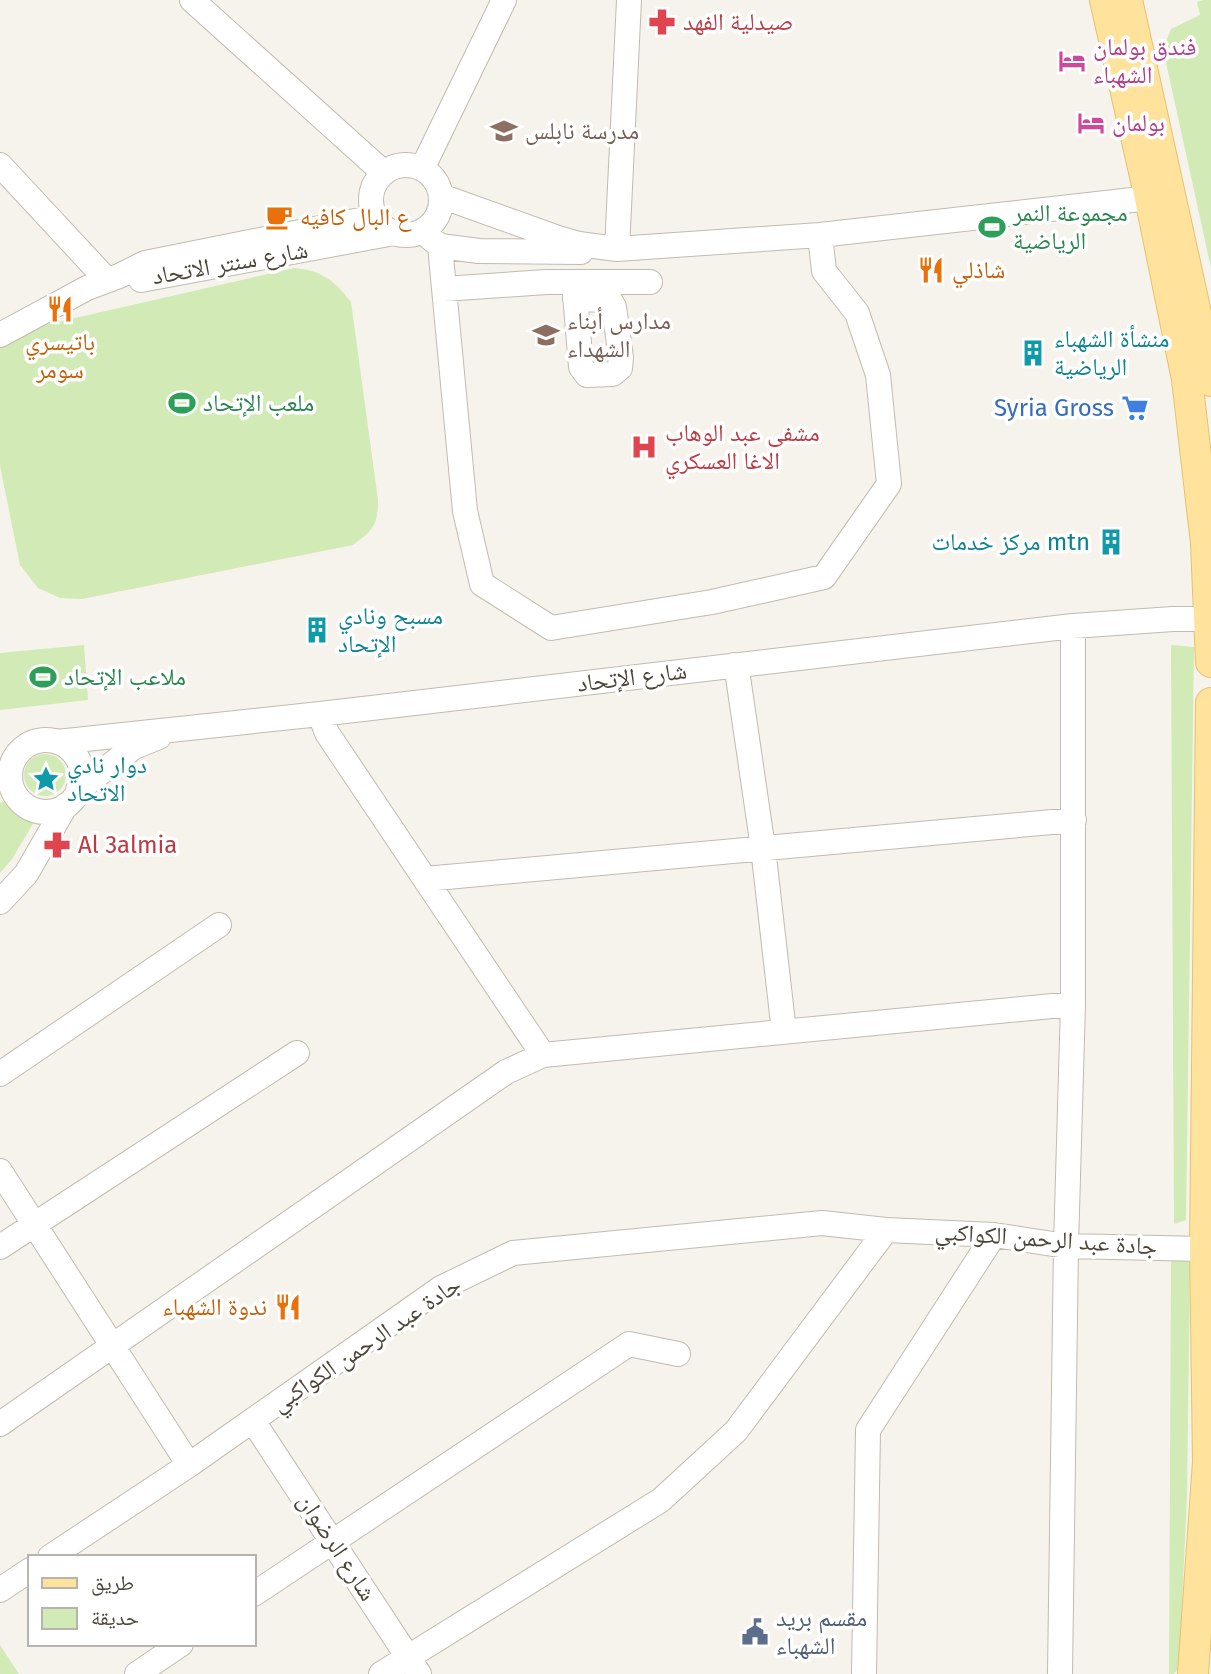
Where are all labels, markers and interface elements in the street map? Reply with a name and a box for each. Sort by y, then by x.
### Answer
pharmacy icon: صيدلية الفهد [647,7,677,37]
place label: صيدلية الفهد [683,8,793,36]
place label: فندق بولمان الشهباء [1093,33,1196,89]
hotel icon: فندق بولمان الشهباء [1057,46,1087,76]
hotel icon: بولمان [1076,108,1106,138]
place label: بولمان [1112,109,1165,137]
school or university icon: مدرسة نابلس [489,116,519,146]
place label: مدرسة نابلس [525,117,639,145]
place label: مجموعة النمر الرياضية [1012,199,1128,255]
cafe icon: ع البال كافيه [264,202,294,232]
place label: ع البال كافيه [300,203,412,232]
sports icon: مجموعة النمر الرياضية [977,212,1007,242]
street label: شارع سنتر الاتحاد [150,236,310,291]
restaurant icon: شاذلي [916,255,946,285]
place label: شاذلي [952,256,1005,289]
restaurant icon: باتيسري سومر [45,294,75,324]
place label: مدارس أبناء الشهداء [567,307,671,363]
school or university icon: مدارس أبناء الشهداء [531,320,561,350]
place label: منشأة الشهباء الرياضية [1054,325,1170,381]
place label: باتيسري سومر [25,328,95,384]
building icon: منشأة الشهباء الرياضية [1018,338,1048,368]
sports icon: ملعب الإتحاد [167,388,197,418]
place label: ملعب الإتحاد [203,389,314,417]
supermarket icon: Syria Gross [1120,393,1150,423]
place label: Syria Gross [994,394,1114,422]
place label: مشفى عبد الوهاب الاغا العسكري [665,419,820,480]
hospital icon: مشفى عبد الوهاب الاغا العسكري [629,432,659,462]
building icon: مركز خدمات mtn [1096,527,1126,557]
place label: مركز خدمات mtn [932,528,1090,556]
place label: مسبح ونادي الإتحاد [338,602,443,658]
building icon: مسبح ونادي الإتحاد [302,615,332,645]
street label: شارع الإتحاد [576,656,689,699]
sports icon: ملاعب الإتحاد [28,662,58,692]
place label: ملاعب الإتحاد [64,663,186,691]
place label: دوار نادي الاتحاد [67,751,147,807]
place icon: دوار نادي الاتحاد [31,764,61,794]
pharmacy icon: Al 3almia [42,830,72,860]
place label: Al 3almia [78,831,177,859]
street label: جادة عبد الرحمن الكواكبي [934,1217,1158,1266]
street label: جادة عبد الرحمن الكواكبي [266,1270,469,1422]
restaurant icon: ندوة الشهباء [273,1292,303,1322]
place label: ندوة الشهباء [162,1293,267,1321]
street label: شارع الرضوان [291,1488,382,1606]
legend [28,1555,256,1646]
text: طريق [91,1570,134,1596]
place label: مقسم بريد الشهباء [776,1604,867,1660]
text: حديقة [91,1605,139,1631]
public building icon: مقسم بريد الشهباء [740,1617,770,1647]

